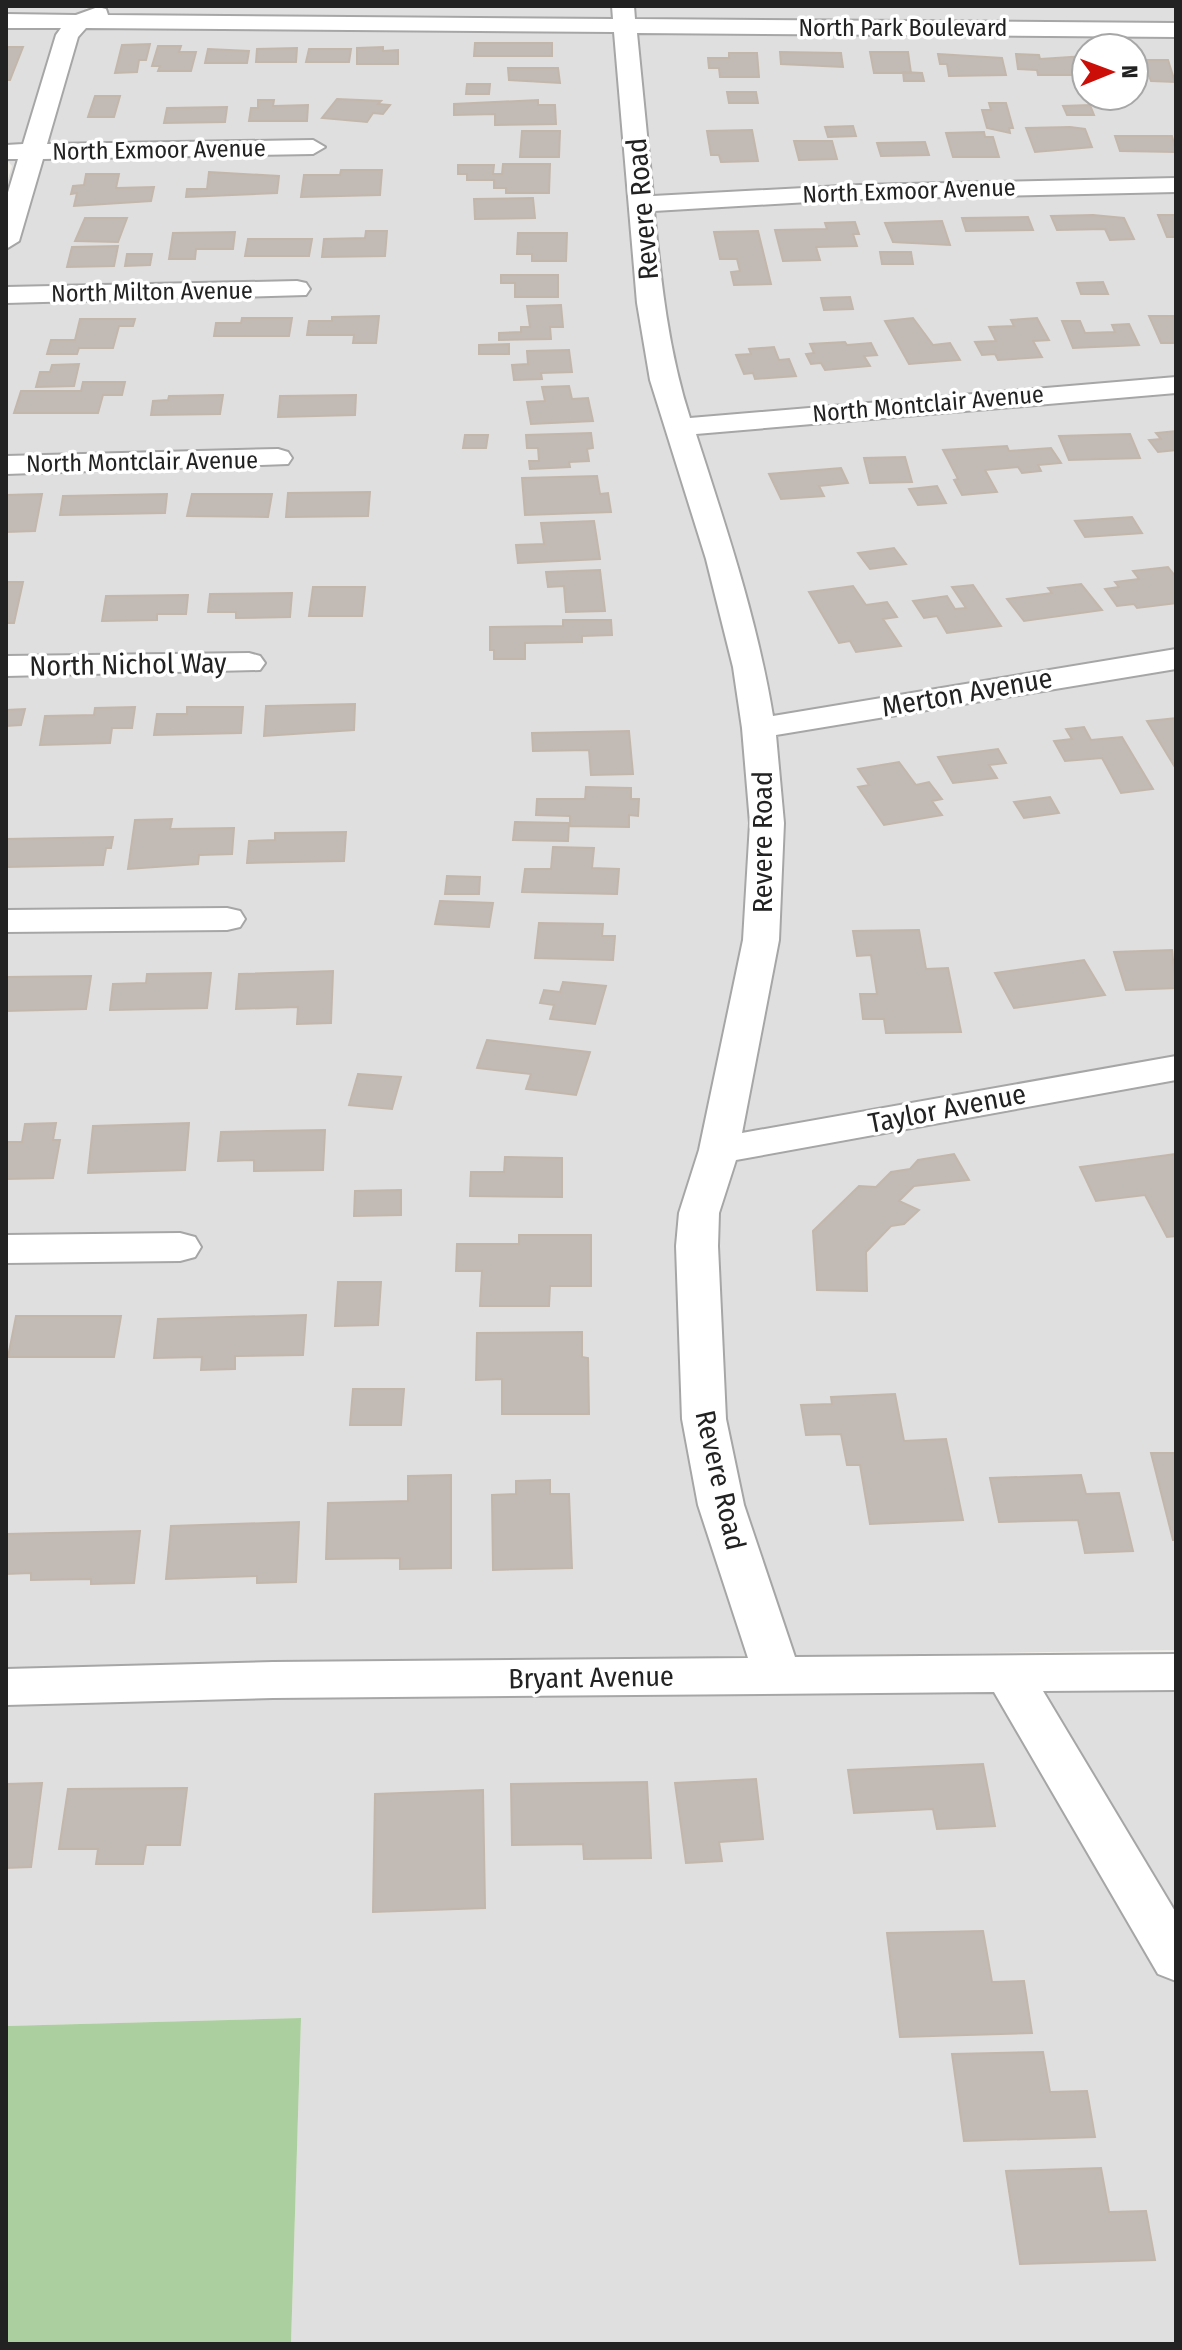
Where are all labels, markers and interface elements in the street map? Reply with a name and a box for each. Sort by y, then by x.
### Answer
street label: North Park Boulevard [799,14,1007,42]
north arrow [1070,32,1150,112]
text: N [1116,65,1143,78]
street label: North Exmoor Avenue [52,134,266,166]
street label: Revere Road [620,137,665,281]
street label: North Exmoor Avenue [802,173,1016,209]
street label: North Milton Avenue [51,276,253,308]
street label: North Montclair Avenue [811,380,1045,428]
street label: North Montclair Avenue [26,446,258,478]
street label: North Nichol Way [29,646,227,683]
street label: Merton Avenue [879,661,1055,724]
street label: Revere Road [746,771,779,913]
street label: Taylor Avenue [866,1077,1029,1140]
street label: Revere Road [688,1407,753,1553]
street label: Bryant Avenue [508,1660,674,1695]

